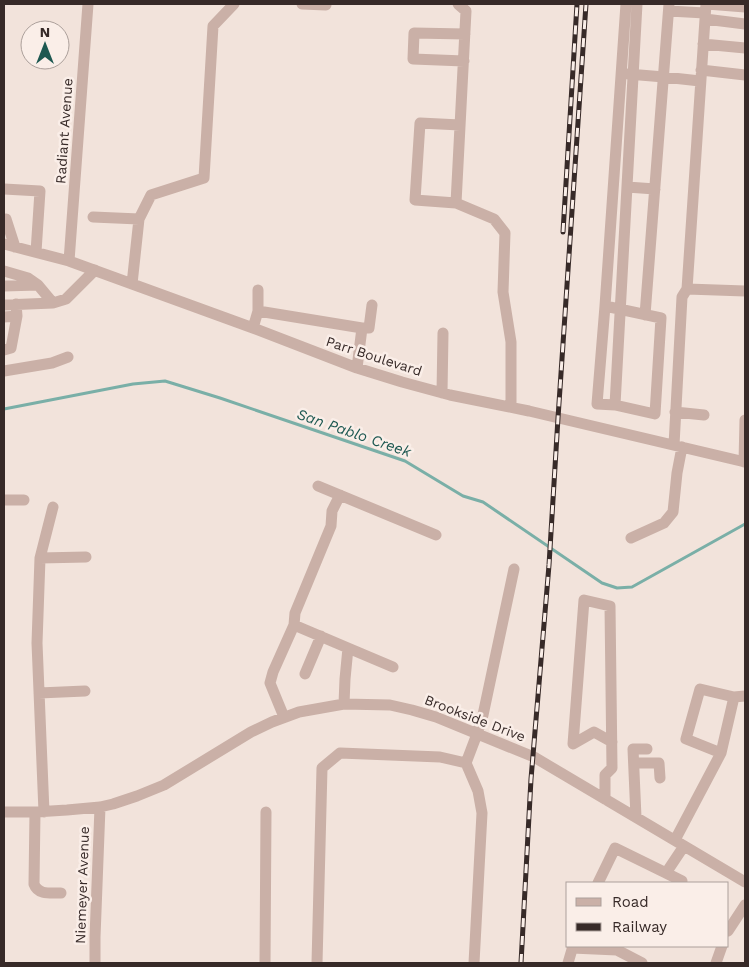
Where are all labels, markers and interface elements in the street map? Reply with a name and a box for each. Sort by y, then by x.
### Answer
north arrow [20,20,70,70]
text: N [40,24,50,40]
street label: Radiant Avenue [52,78,76,184]
street label: Parr Boulevard [324,333,424,379]
water label: San Pablo Creek [294,405,414,461]
street label: Brookside Drive [422,691,528,745]
street label: Niemeyer Avenue [72,826,92,944]
legend [566,882,729,947]
text: Road [612,893,649,911]
text: Railway [612,918,667,936]

